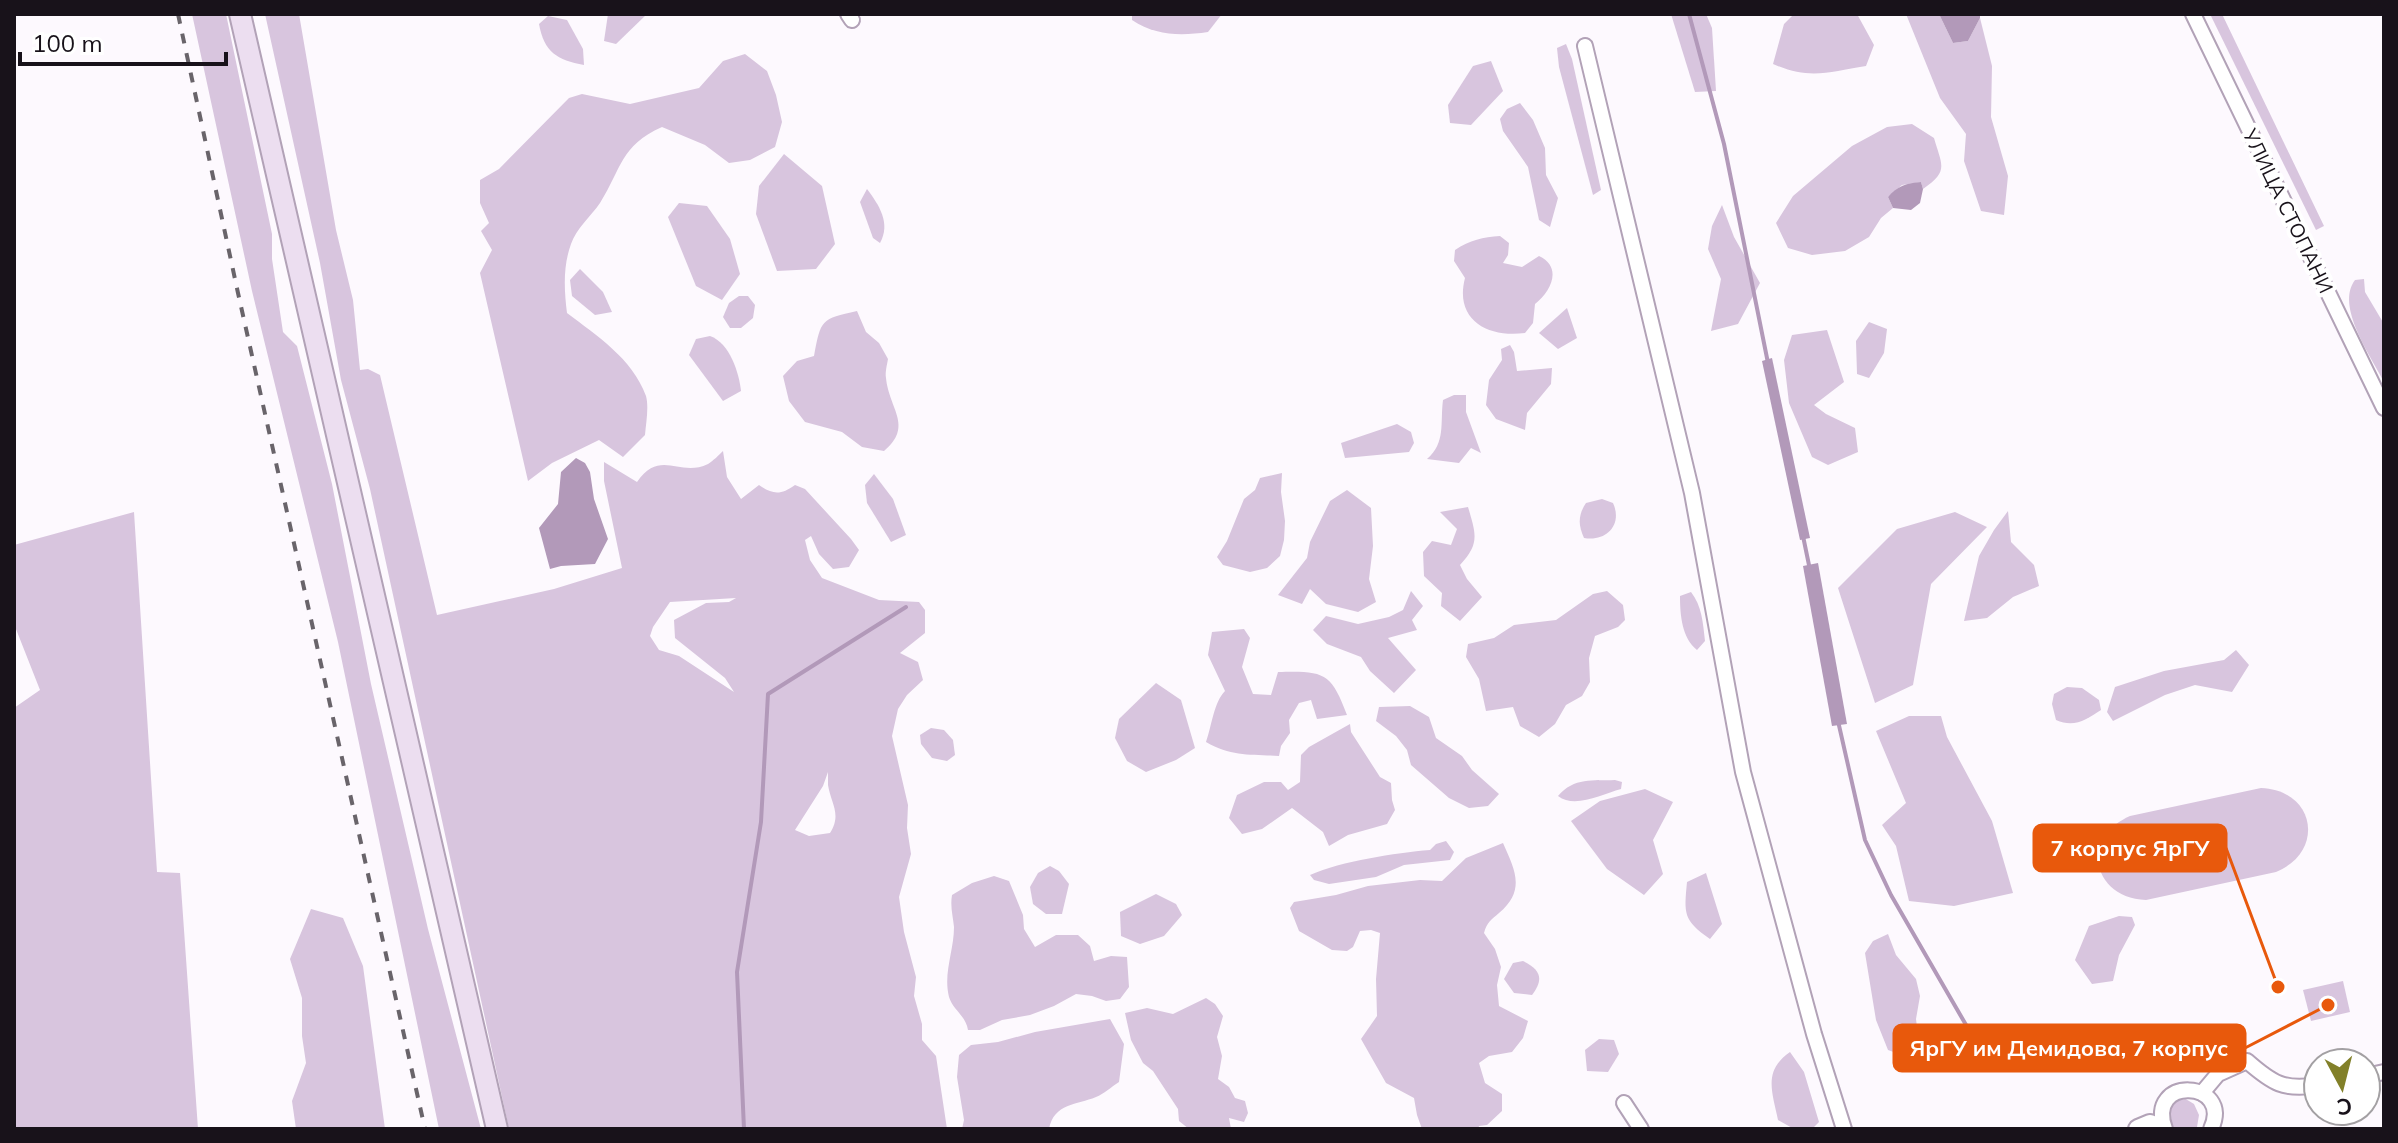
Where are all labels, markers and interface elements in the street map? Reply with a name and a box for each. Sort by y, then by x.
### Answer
scale bar [20,16,226,66]
text: 100 m [32,28,103,58]
street label: УЛИЦА СТОПАНИ [2237,124,2339,297]
callout: 7 корпус ЯрГУ [2034,825,2226,871]
text: 7 корпус ЯрГУ [2050,834,2211,862]
callout: ЯрГУ им Демидова, 7 корпус [1894,1025,2245,1071]
text: ЯрГУ им Демидова, 7 корпус [1910,1034,2228,1062]
north arrow [2302,1047,2382,1127]
text: С [2335,1092,2354,1122]

